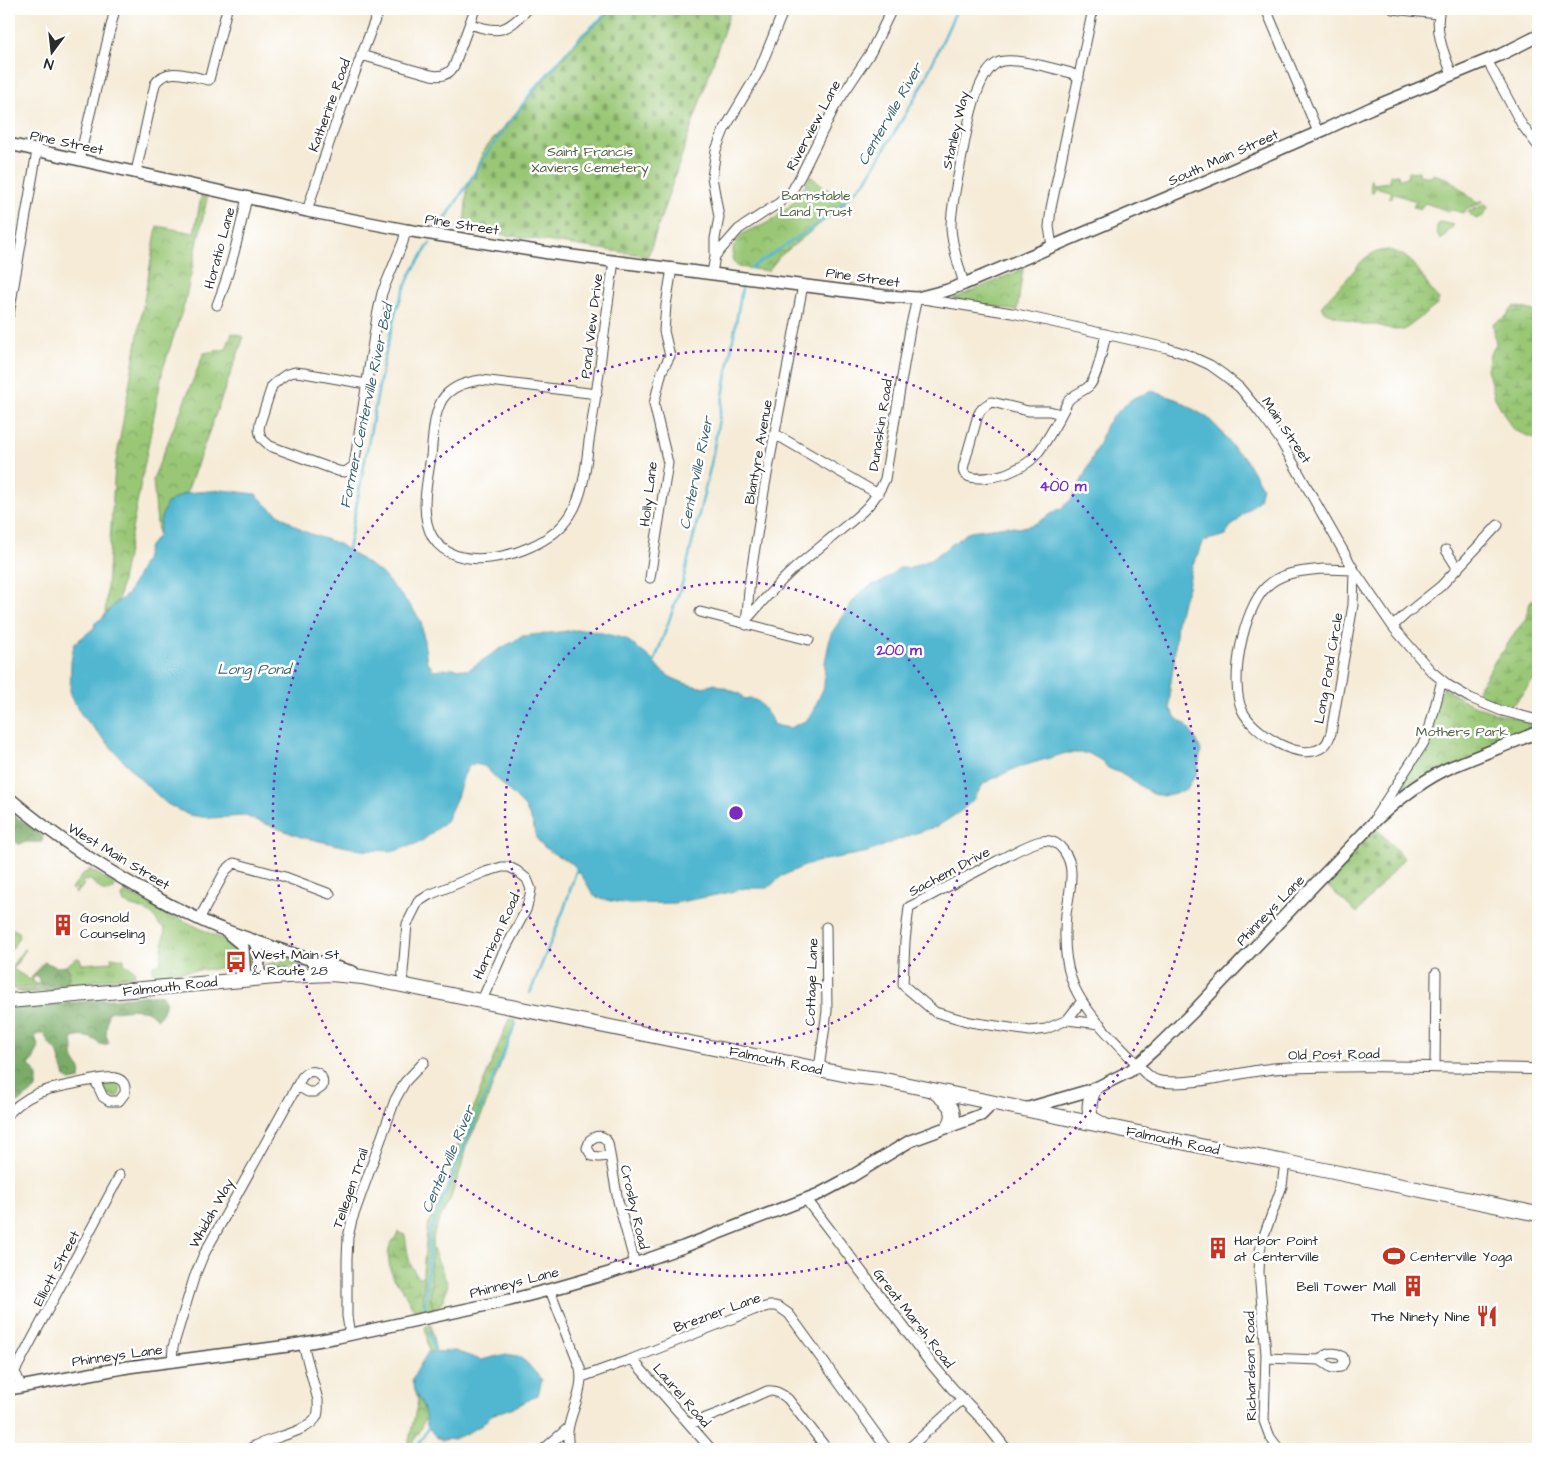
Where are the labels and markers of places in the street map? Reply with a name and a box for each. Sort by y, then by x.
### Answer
centre of rings [727,804,745,822]
place label: Gosnold Counseling [80,908,145,944]
building icon: Gosnold Counseling [50,912,76,938]
place label: West Main St & Route 28 [252,945,339,981]
bus stop icon: West Main St & Route 28 [223,949,249,975]
place label: Harbor Point at Centerville [1234,1231,1320,1267]
building icon: Harbor Point at Centerville [1205,1235,1231,1261]
sports icon: Centerville Yoga [1381,1243,1407,1269]
place label: Centerville Yoga [1410,1247,1512,1267]
building icon: Bell Tower Mall [1400,1273,1426,1299]
place label: Bell Tower Mall [1297,1277,1396,1297]
restaurant icon: The Ninety Nine [1474,1303,1500,1329]
place label: The Ninety Nine [1371,1307,1470,1327]

